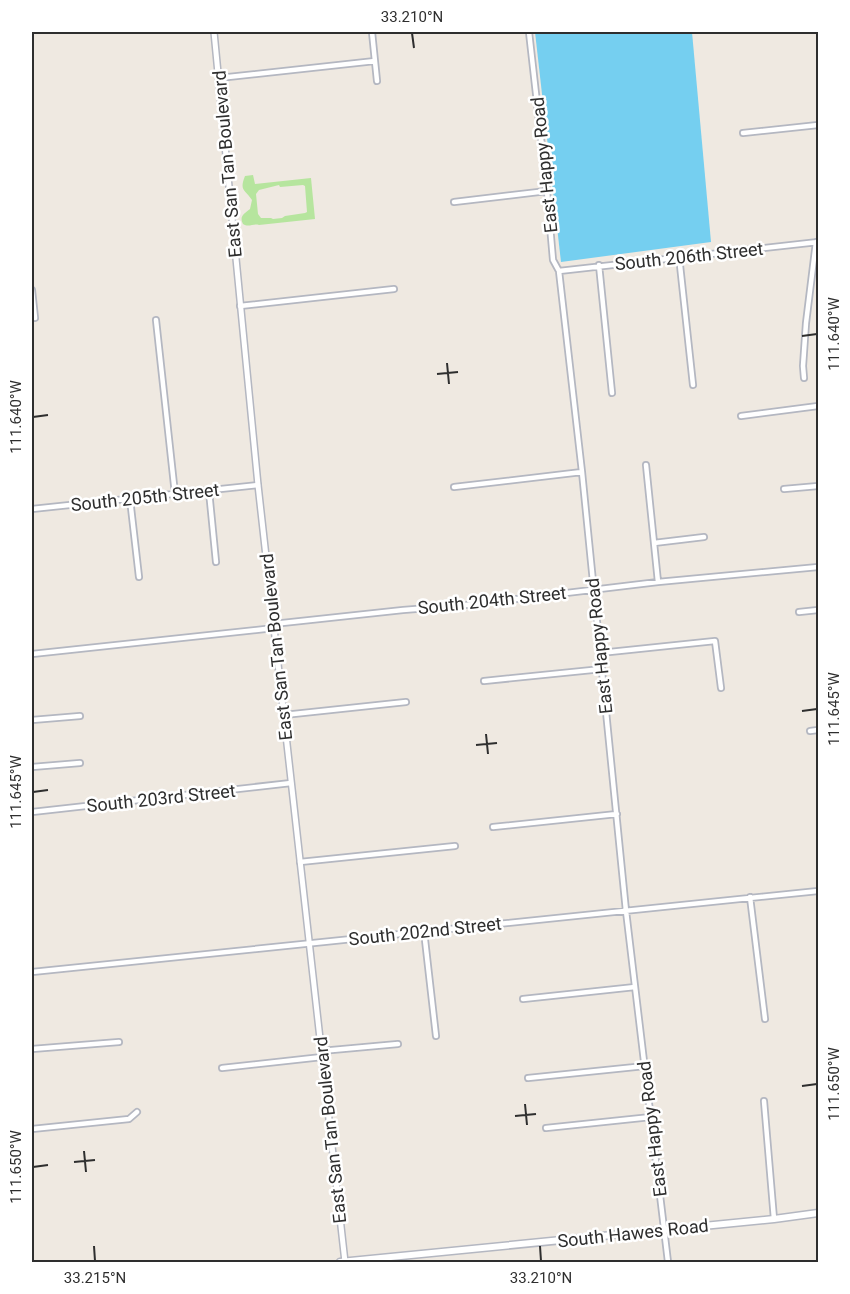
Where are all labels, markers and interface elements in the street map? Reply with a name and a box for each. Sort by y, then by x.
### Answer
text: 33.210°N [381,8,443,26]
street label: East San Tan Boulevard [208,70,246,258]
street label: East Happy Road [526,96,562,234]
street label: South 206th Street [614,238,764,274]
text: 111.640°W [825,297,843,371]
text: 111.640°W [7,380,25,454]
street label: South 205th Street [70,479,220,515]
street label: East San Tan Boulevard [256,553,296,741]
street label: East Happy Road [581,577,617,715]
street label: South 204th Street [417,582,567,618]
text: 111.645°W [825,672,843,746]
text: 111.645°W [7,755,25,829]
street label: South 203rd Street [86,780,237,816]
street label: South 202nd Street [348,913,503,949]
street label: East San Tan Boulevard [310,1036,350,1224]
text: 111.650°W [825,1047,843,1121]
street label: East Happy Road [633,1060,671,1198]
text: 111.650°W [7,1130,25,1204]
street label: South Hawes Road [556,1215,710,1251]
text: 33.215°N [64,1269,126,1287]
text: 33.210°N [510,1269,572,1287]

